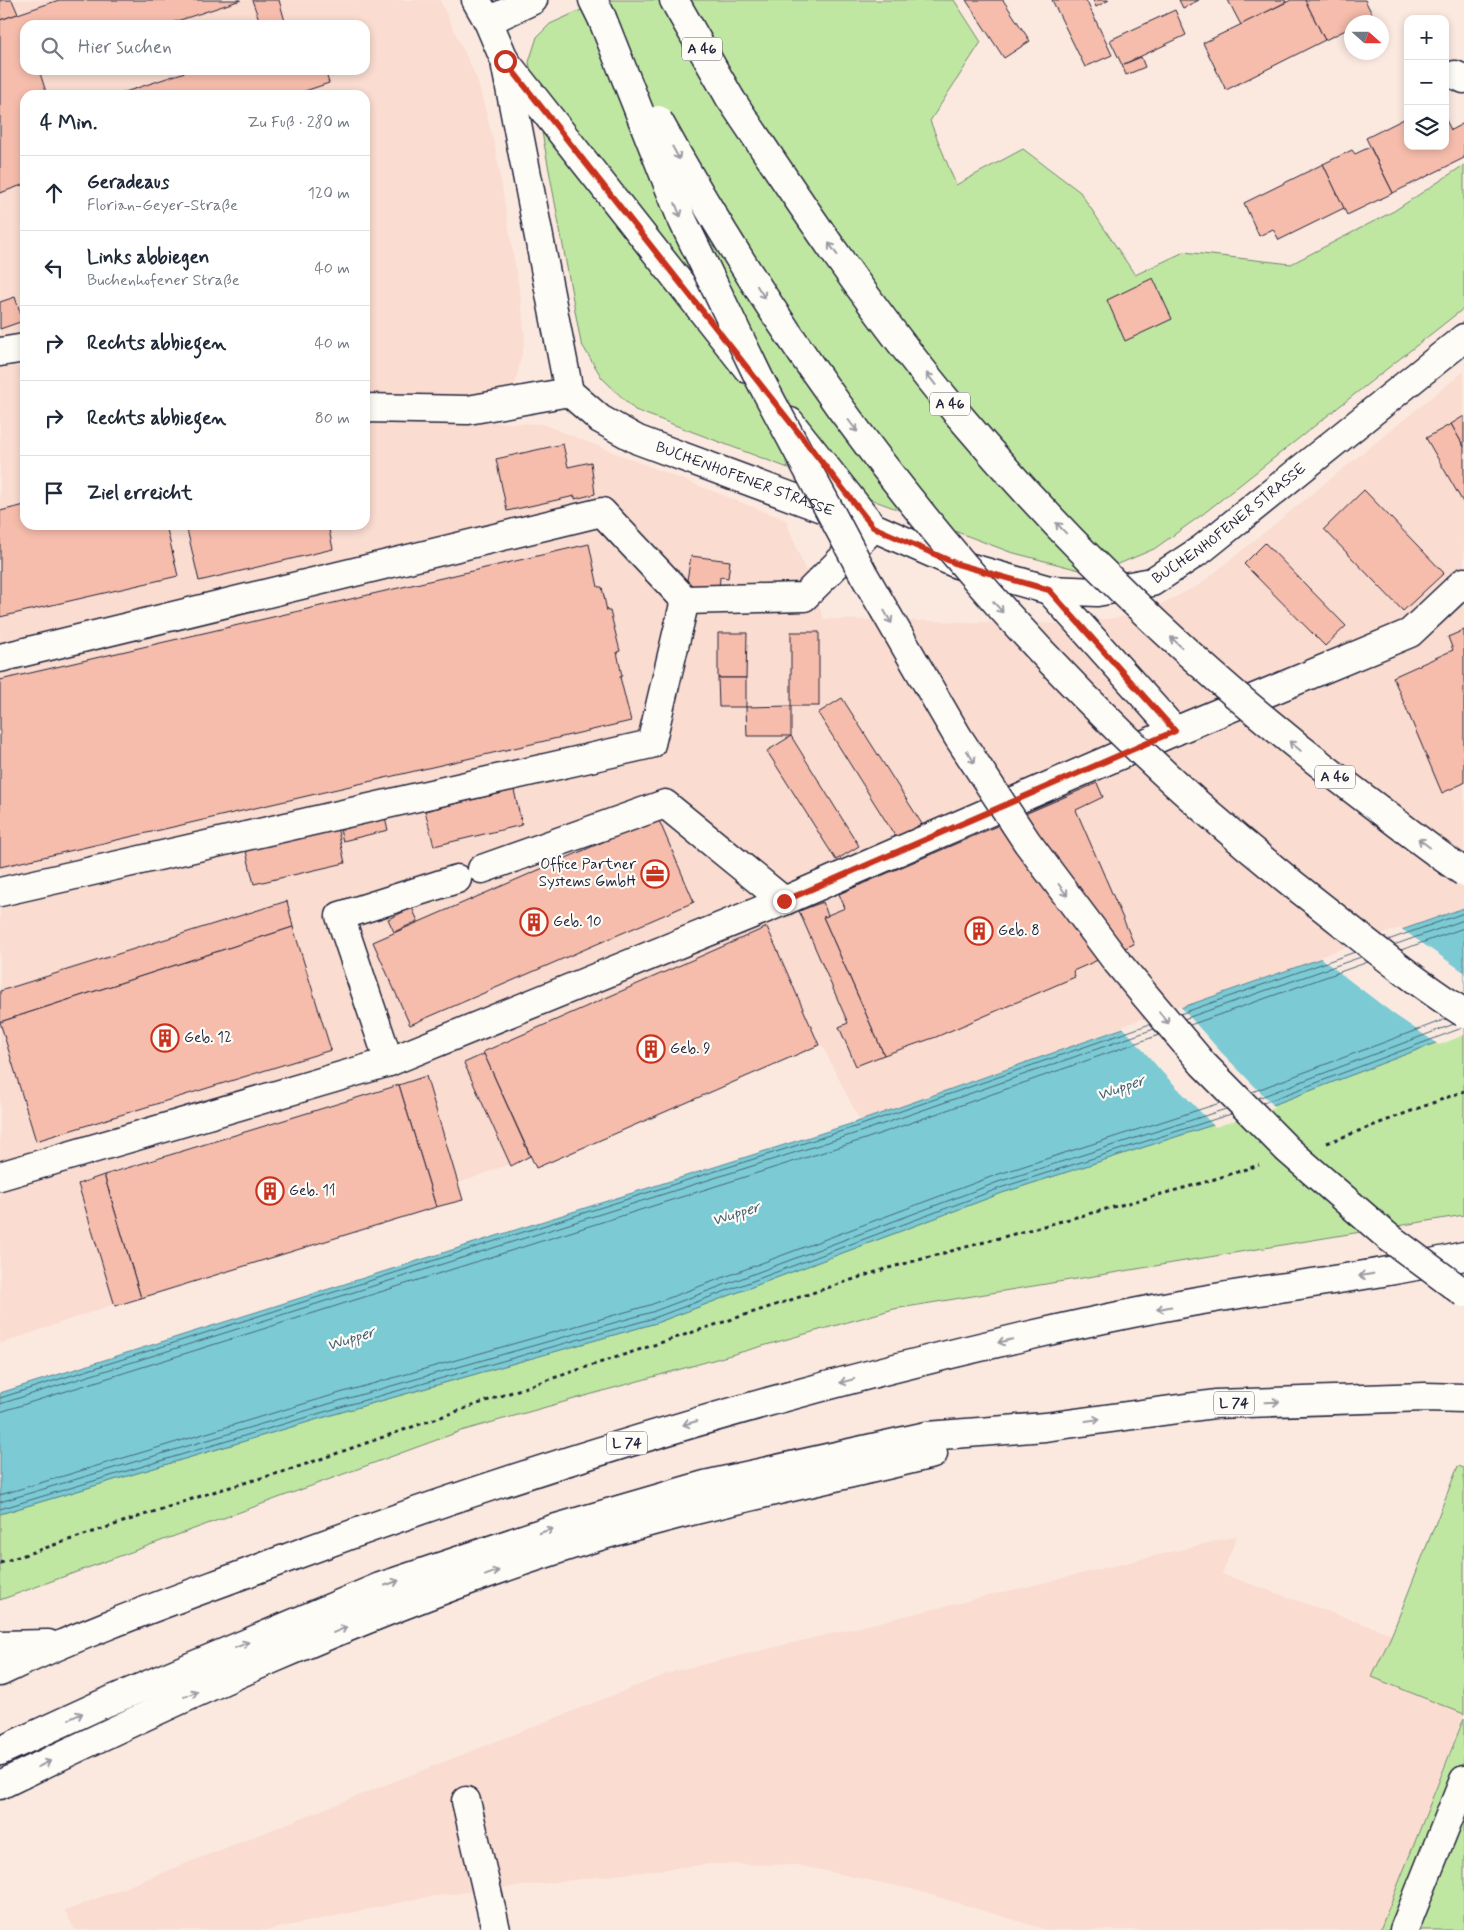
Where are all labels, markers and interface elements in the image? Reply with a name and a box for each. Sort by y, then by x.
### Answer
north arrow [1344,15,1389,60]
map controls [1404,15,1449,150]
button: + [1404,15,1449,60]
search box [20,20,370,75]
icon: search [38,34,66,62]
text: Hier suchen [78,35,172,60]
road number: A 46 [682,38,722,61]
route start [494,50,517,73]
button: − [1404,60,1449,105]
button: layers [1404,105,1449,150]
text: 4 Min. [40,109,97,137]
text: Zu Fuß · 280 m [247,112,350,133]
one-way arrow [672,145,681,160]
text: Geradeaus [87,170,169,195]
icon: ahead [40,179,68,207]
text: 120 m [308,183,350,204]
text: Florian-Geyer-Straße [87,195,238,216]
one-way arrow [674,202,683,217]
one-way arrow [828,243,838,257]
text: Links abbiegen [87,245,209,270]
icon: left [40,254,68,282]
text: 40 m [314,258,350,279]
text: Buchenhofener Straße [87,270,240,291]
one-way arrow [756,284,766,298]
icon: right [40,329,68,357]
text: Rechts abbiegen [87,331,226,356]
text: 40 m [314,333,350,354]
one-way arrow [925,373,936,386]
road number: A 46 [930,392,970,416]
icon: right [40,404,68,432]
text: Rechts abbiegen [87,406,226,431]
text: 80 m [315,408,350,429]
one-way arrow [847,419,858,432]
street label: BUCHENHOFENER STRASSE [653,437,837,522]
street label: BUCHENHOFENER STRASSE [1149,459,1311,589]
icon: arrive [40,479,68,507]
text: Ziel erreicht [87,481,192,506]
one-way arrow [1055,521,1067,534]
one-way arrow [993,600,1004,613]
one-way arrow [884,609,894,623]
one-way arrow [1170,636,1182,648]
one-way arrow [1288,740,1301,751]
one-way arrow [966,749,976,763]
road number: A 46 [1315,766,1355,789]
one-way arrow [1418,838,1431,849]
place label: Office Partner Systems GmbH [539,855,636,892]
office icon: Office Partner Systems GmbH [640,859,670,889]
one-way arrow [1058,883,1068,897]
route end [773,890,796,913]
building icon: Geb. 10 [519,907,549,937]
place label: Geb. 10 [553,912,602,932]
building icon: Geb. 8 [964,916,994,946]
place label: Geb. 8 [998,921,1040,941]
one-way arrow [1158,1011,1169,1024]
building icon: Geb. 12 [150,1023,180,1053]
place label: Geb. 12 [184,1028,232,1048]
building icon: Geb. 9 [636,1034,666,1064]
place label: Geb. 9 [670,1039,711,1059]
water label: Wupper [1094,1069,1150,1106]
building icon: Geb. 11 [255,1176,285,1206]
place label: Geb. 11 [289,1181,335,1201]
water label: Wupper [709,1196,765,1231]
one-way arrow [1358,1270,1374,1280]
one-way arrow [1156,1304,1172,1313]
water label: Wupper [324,1321,380,1356]
one-way arrow [997,1337,1013,1346]
one-way arrow [840,1377,856,1386]
road number: L 74 [1214,1392,1254,1415]
one-way arrow [1264,1397,1280,1407]
one-way arrow [1085,1415,1101,1425]
one-way arrow [683,1419,699,1428]
road number: L 74 [607,1432,647,1455]
one-way arrow [538,1526,553,1535]
one-way arrow [484,1568,499,1577]
one-way arrow [383,1578,399,1587]
one-way arrow [332,1624,347,1634]
one-way arrow [234,1640,249,1650]
one-way arrow [183,1689,198,1699]
one-way arrow [68,1711,83,1720]
one-way arrow [36,1758,51,1768]

